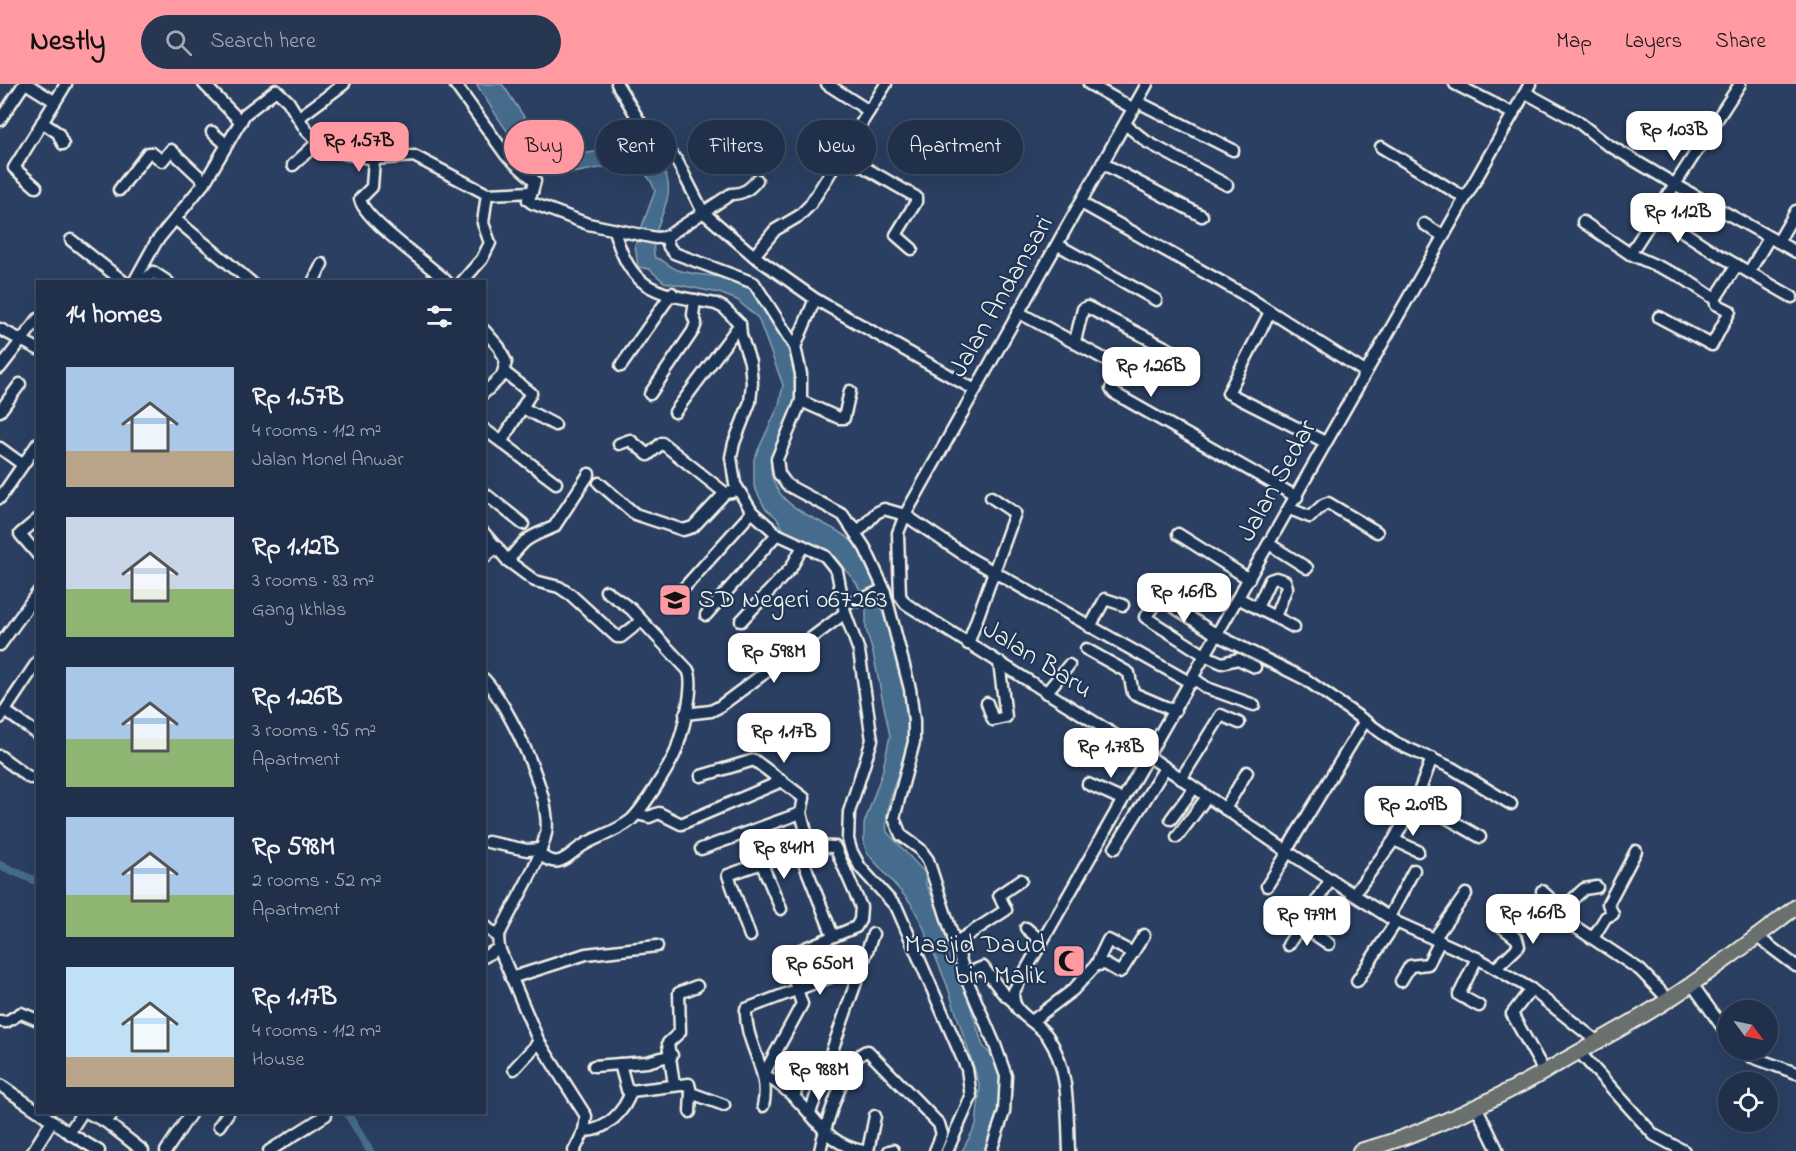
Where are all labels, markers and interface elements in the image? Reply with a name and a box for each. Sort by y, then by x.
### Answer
search box [141,15,561,69]
text: Nestly [30,22,105,63]
icon: search [162,26,195,59]
text: Search here [210,26,316,58]
text: Map [1556,27,1592,57]
text: Layers [1625,27,1682,57]
text: Share [1715,27,1766,57]
pin: Rp 1.03B [1612,111,1736,162]
text: Rp 1.03B [1640,116,1708,145]
chip: Buy [504,120,584,174]
chip: Rent [596,120,676,174]
chip: Filters [688,120,785,174]
chip: New [797,120,876,174]
chip: Apartment [888,120,1023,174]
pin: Rp 1.57B [297,122,421,173]
text: Rp 1.57B [324,127,394,156]
pin: Rp 1.12B [1616,193,1740,244]
text: Rp 1.12B [1644,198,1712,227]
street label: Jalan Andansari [940,209,1064,385]
text: 14 homes [66,297,162,335]
icon: filters [423,300,456,333]
pin: Rp 1.26B [1089,347,1213,398]
text: Rp 1.26B [1116,352,1186,381]
text: Rp 1.57B [252,379,344,417]
icon: home [114,391,186,463]
street label: Jalan Sedar [1228,412,1328,549]
text: 4 rooms · 112 m² [252,417,381,446]
text: Jalan Monel Anwar [252,446,404,475]
text: Rp 1.12B [252,529,339,567]
icon: home [114,541,186,613]
text: 3 rooms · 83 m² [252,567,374,596]
pin: Rp 1.61B [1122,573,1246,624]
text: Rp 1.61B [1151,578,1217,607]
place label: SD Negeri 067263 [698,581,888,620]
school or university icon: SD Negeri 067263 [657,582,693,618]
text: Gang Ikhlas [252,596,347,625]
street label: Jalan Baru [974,611,1100,709]
pin: Rp 598M [719,633,829,684]
text: Rp 598M [742,638,806,667]
text: Rp 1.26B [252,679,342,717]
icon: home [114,691,186,763]
pin: Rp 1.17B [722,713,846,764]
text: 3 rooms · 95 m² [252,717,376,746]
text: Rp 1.17B [751,718,817,747]
pin: Rp 1.78B [1049,728,1173,779]
text: Rp 1.78B [1078,733,1144,762]
text: Apartment [252,746,340,775]
pin: Rp 2.09B [1351,786,1475,837]
text: Rp 2.09B [1378,791,1448,820]
text: Rp 598M [252,829,335,867]
pin: Rp 841M [729,829,839,880]
text: Rp 841M [753,834,815,863]
icon: home [114,841,186,913]
text: 2 rooms · 52 m² [252,867,382,896]
pin: Rp 1.61B [1471,894,1595,945]
text: Apartment [252,896,340,925]
pin: Rp 979M [1252,896,1362,947]
text: Rp 1.61B [1500,899,1566,928]
text: Rp 979M [1277,901,1337,930]
place label: Masjid Daud bin Malik [904,926,1046,996]
mosque icon: Masjid Daud bin Malik [1051,943,1087,979]
pin: Rp 650M [765,945,875,996]
text: Rp 650M [786,950,854,979]
text: Rp 1.17B [252,979,337,1017]
icon: home [114,991,186,1063]
north arrow [1718,1000,1778,1060]
map controls [1718,1000,1778,1132]
text: 4 rooms · 112 m² [252,1017,381,1046]
text: House [252,1046,305,1075]
pin: Rp 988M [764,1051,874,1102]
text: Rp 988M [789,1056,849,1085]
button: locate [1718,1072,1778,1132]

